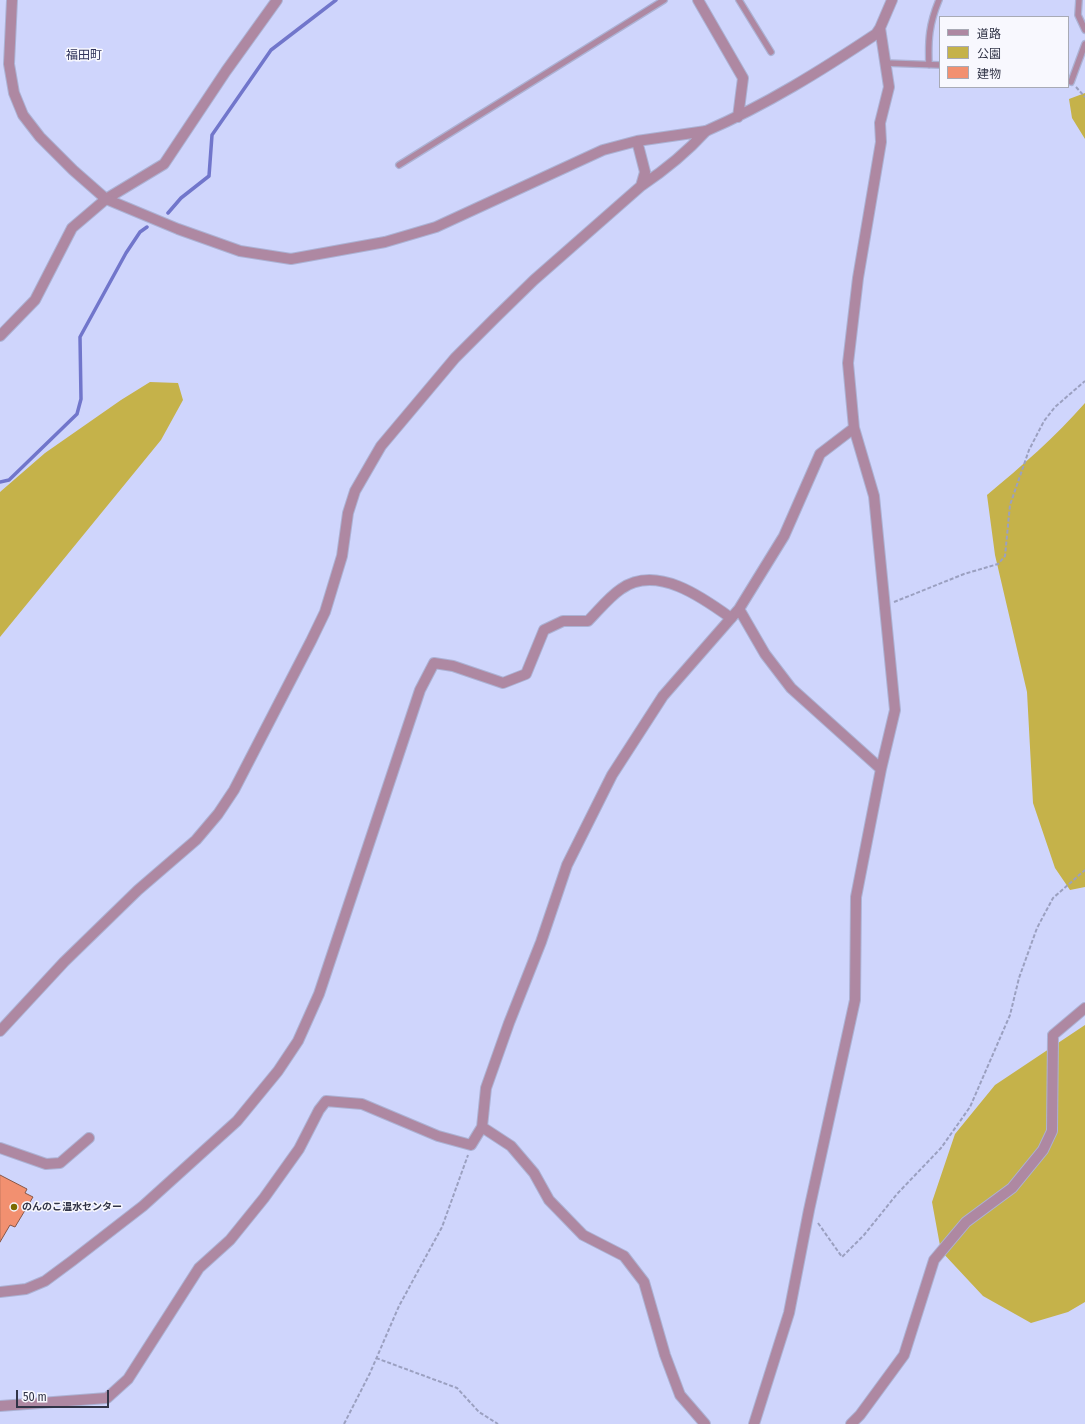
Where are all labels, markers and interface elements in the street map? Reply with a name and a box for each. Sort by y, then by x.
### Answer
legend [939,16,1069,88]
text: 道路 [977,27,1001,41]
text: 公園 [977,47,1001,61]
district label: 福田町 [66,49,102,63]
text: 建物 [977,67,1001,81]
place label: のんのこ温水センター [22,1201,122,1213]
marker: のんのこ温水センター [9,1202,19,1212]
scale bar [18,1382,111,1408]
text: 50 m [23,1390,47,1404]

